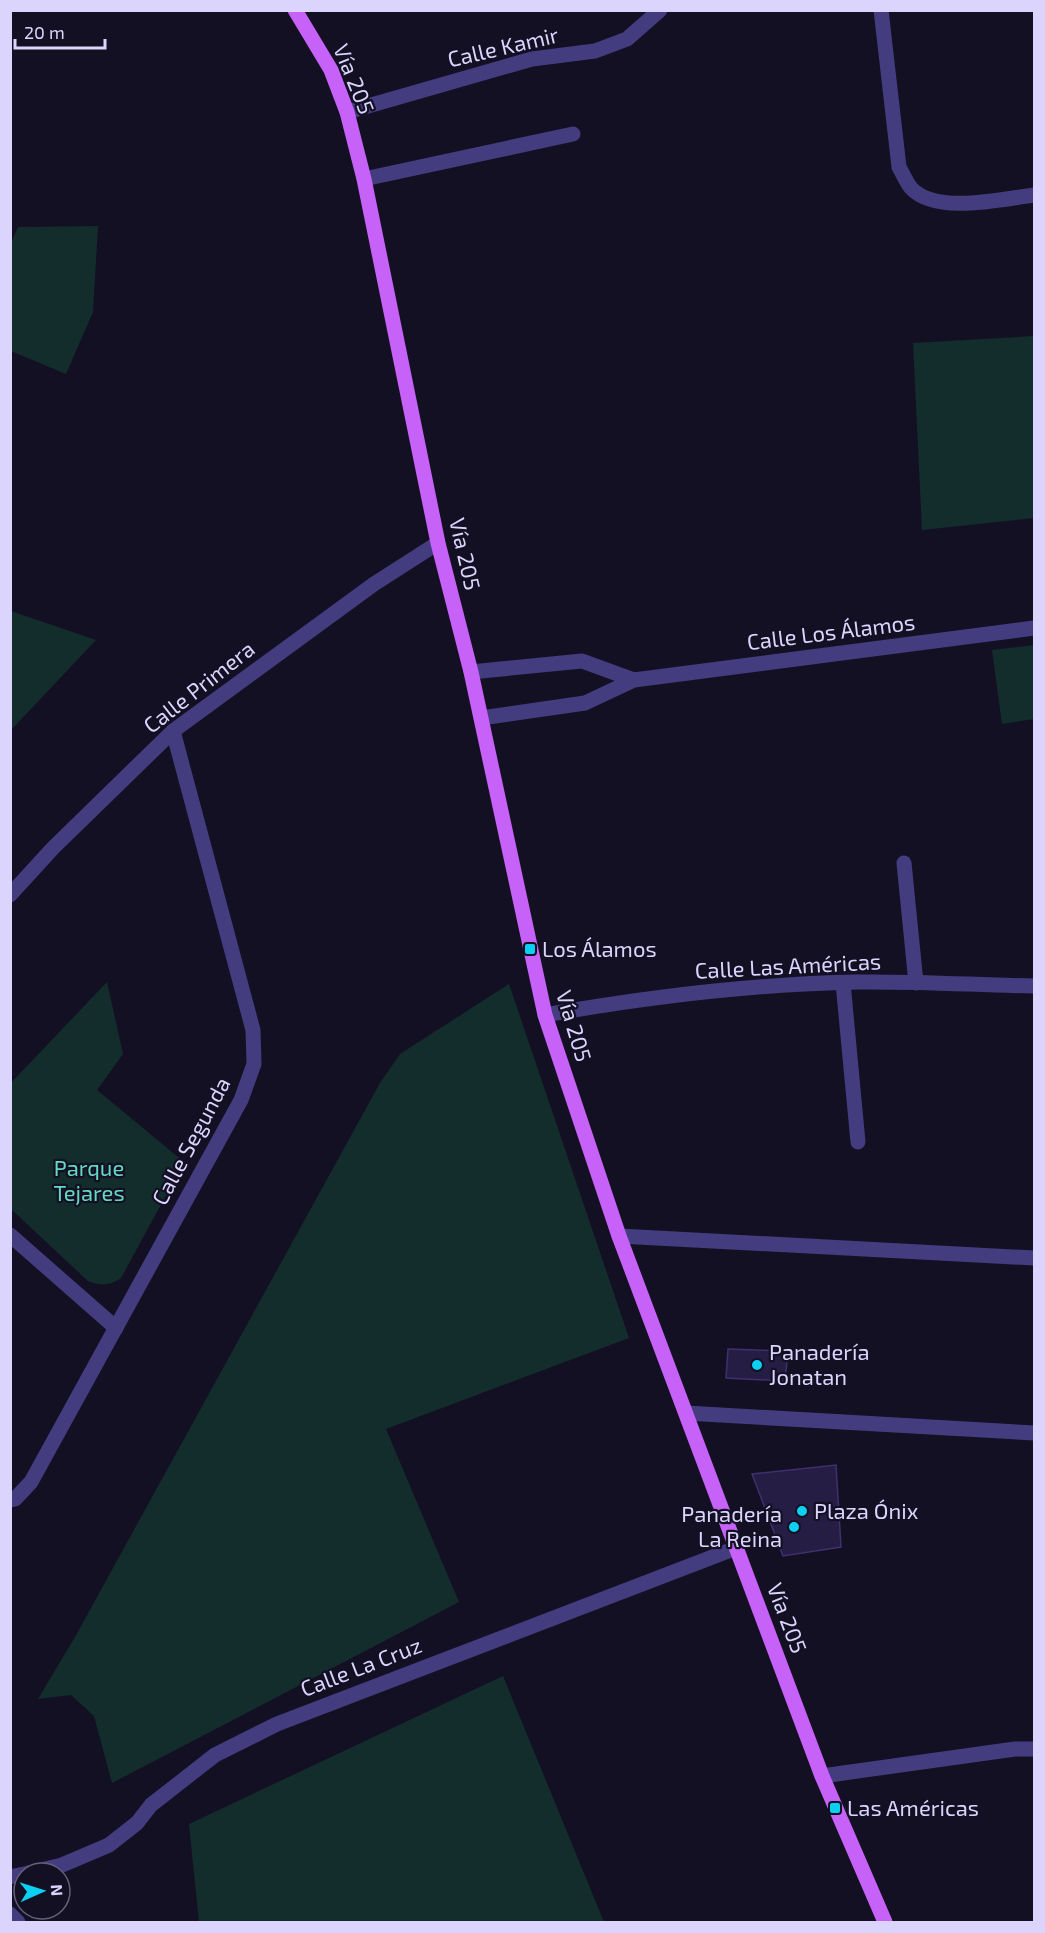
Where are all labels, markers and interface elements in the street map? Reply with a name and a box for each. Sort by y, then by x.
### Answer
scale bar [15,12,105,50]
text: 20 m [24,21,65,43]
street label: Calle Kamir [445,21,561,71]
street label: Vía 205 [329,40,381,117]
street label: Vía 205 [445,515,487,592]
street label: Calle Los Álamos [745,608,916,654]
street label: Calle Primera [138,635,259,738]
place label: Los Álamos [542,935,657,961]
marker: Los Álamos [523,942,537,956]
street label: Calle Las Américas [694,947,882,983]
street label: Vía 205 [552,987,598,1065]
street label: Calle Segunda [146,1072,235,1209]
park label: Parque Tejares [53,1154,125,1206]
place label: Panadería Jonatan [769,1338,870,1389]
marker: Panadería Jonatan [750,1358,764,1372]
place label: Plaza Ónix [814,1497,919,1523]
place label: Panadería La Reina [681,1500,782,1551]
marker: Plaza Ónix [795,1504,809,1518]
marker: Panadería La Reina [787,1520,801,1534]
street label: Vía 205 [763,1579,813,1657]
street label: Calle La Cruz [296,1631,425,1701]
place label: Las Américas [847,1794,979,1820]
marker: Las Américas [828,1801,842,1815]
north arrow [12,1861,72,1921]
text: N [48,1884,67,1896]

